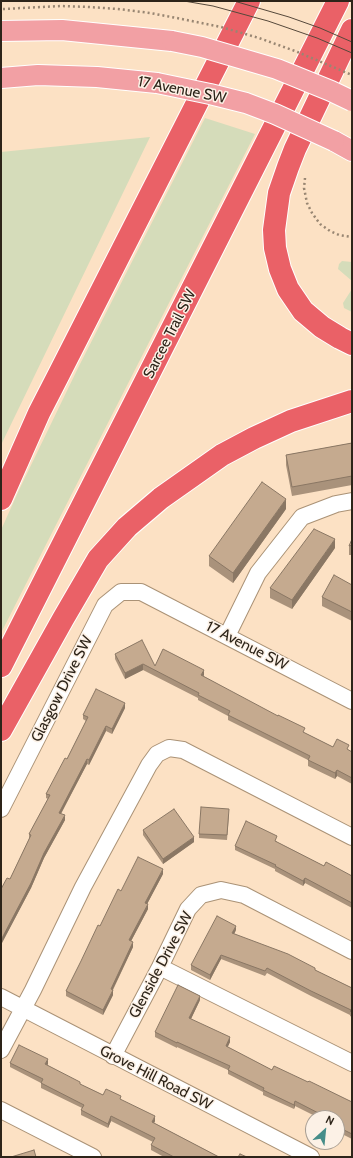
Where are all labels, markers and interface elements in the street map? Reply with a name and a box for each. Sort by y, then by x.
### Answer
street label: 17 Avenue SW [136,73,228,107]
street label: Sarcee Trail SW [140,286,200,382]
street label: 17 Avenue SW [203,618,291,674]
street label: Glasgow Drive SW [27,633,97,745]
street label: Glenside Drive SW [125,909,197,1021]
street label: Grove Hill Road SW [97,1042,215,1114]
north arrow [305,1110,345,1150]
text: N [323,1112,337,1128]

